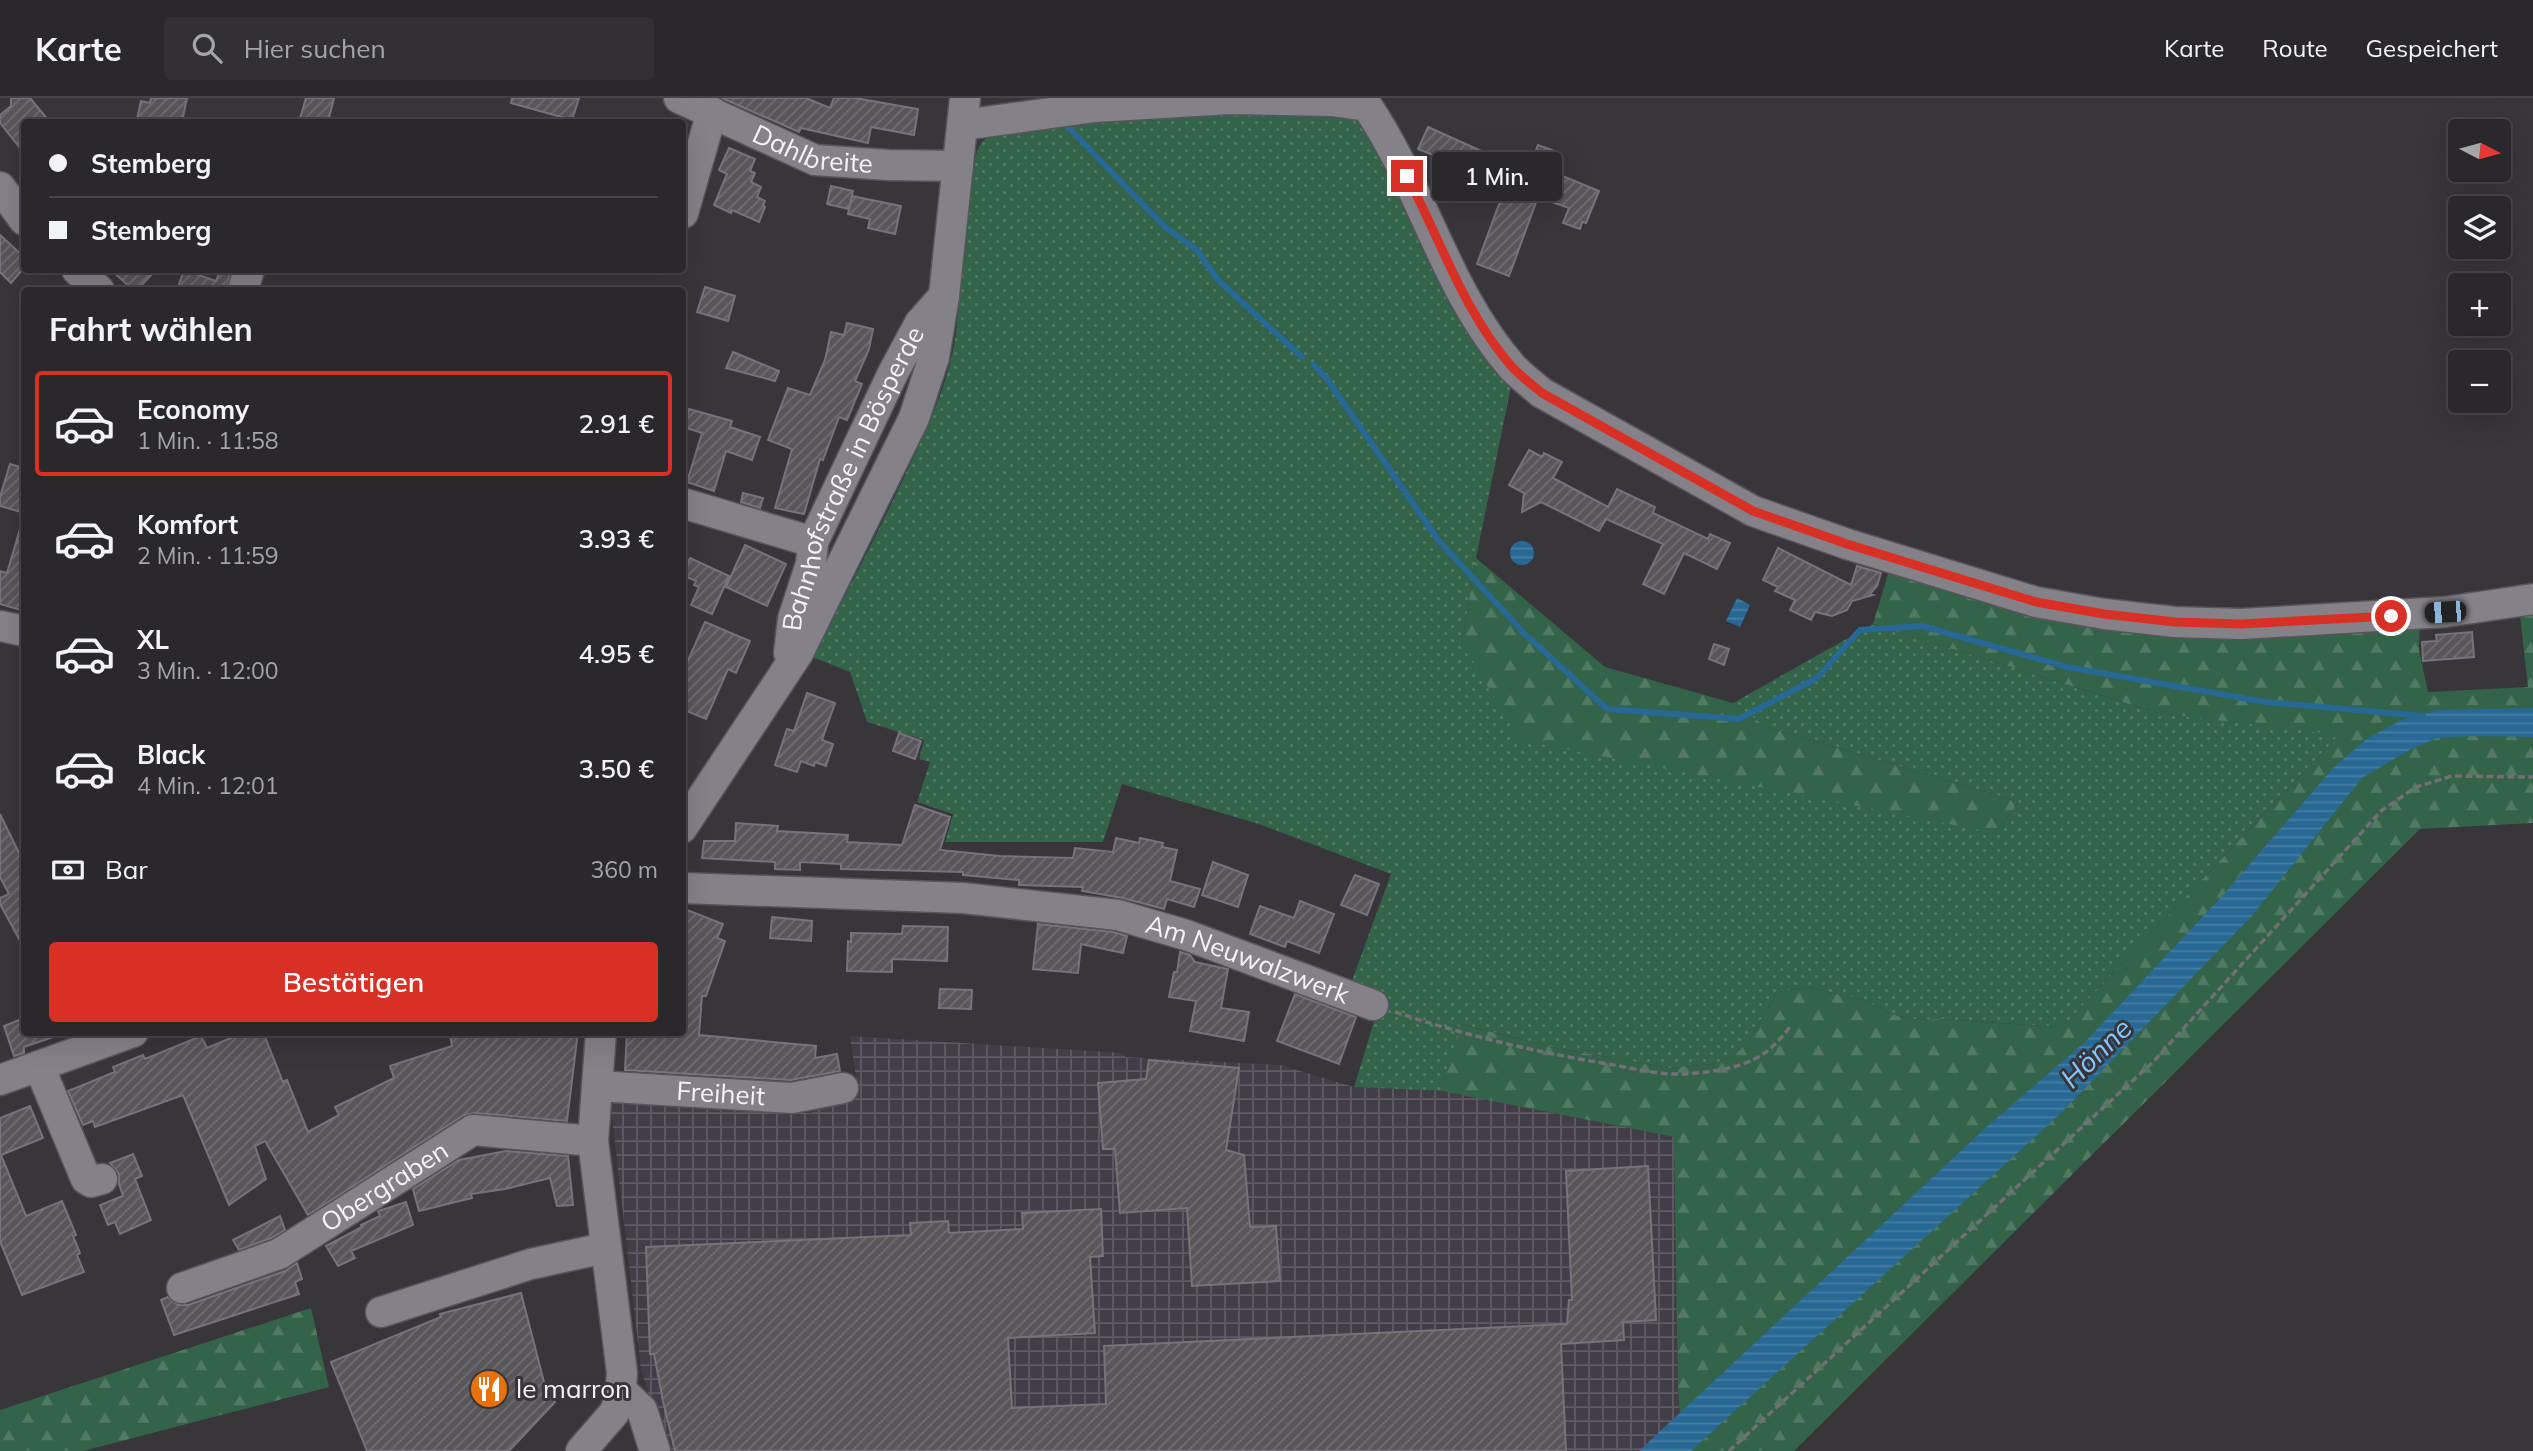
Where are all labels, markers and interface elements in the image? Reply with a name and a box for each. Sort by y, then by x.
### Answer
search box [164,17,654,80]
text: Karte [35,28,122,69]
icon: search [188,29,226,67]
text: Hier suchen [244,32,386,65]
text: Karte [2164,33,2224,63]
text: Route [2262,33,2328,63]
text: Gespeichert [2366,33,2498,63]
street label: Dahlbreite [747,117,874,180]
north arrow [2448,119,2511,182]
map controls [2448,119,2511,413]
text: Stemberg [91,147,212,180]
callout: 1 Min. [1432,152,1561,200]
route end [1391,160,1423,192]
text: 1 Min. [1465,162,1529,191]
button: layers [2448,196,2511,259]
text: Stemberg [91,214,212,247]
button: + [2448,273,2511,336]
text: Fahrt wählen [49,309,253,349]
street label: Bahnhofstraße in Bösperde [775,321,931,633]
button: − [2448,350,2511,413]
icon: car [53,392,116,455]
text: Economy [137,393,249,426]
text: 2.91 € [578,407,654,440]
text: 1 Min. · 11:58 [137,426,279,455]
icon: car [53,507,116,570]
text: Komfort [137,508,238,541]
text: 3.93 € [578,522,654,555]
text: 2 Min. · 11:59 [137,541,279,570]
route start [2375,600,2407,632]
car [2424,600,2467,624]
icon: car [53,622,116,685]
text: XL [137,623,169,656]
text: 4.95 € [578,637,654,670]
text: 3 Min. · 12:00 [137,656,279,685]
icon: car [53,737,116,800]
text: Black [137,738,205,771]
text: 3.50 € [578,752,654,785]
text: 4 Min. · 12:01 [137,771,279,800]
icon: cash [49,851,87,889]
text: Bar [105,853,148,886]
text: 360 m [590,855,658,884]
street label: Am Neuwalzwerk [1142,907,1355,1011]
button: Bestätigen [49,942,658,1022]
water label: Hönne [2053,1010,2139,1095]
street label: Freiheit [676,1074,766,1112]
street label: Obergraben [314,1133,454,1239]
restaurant icon: le marron [468,1368,510,1410]
place label: le marron [516,1372,630,1405]

